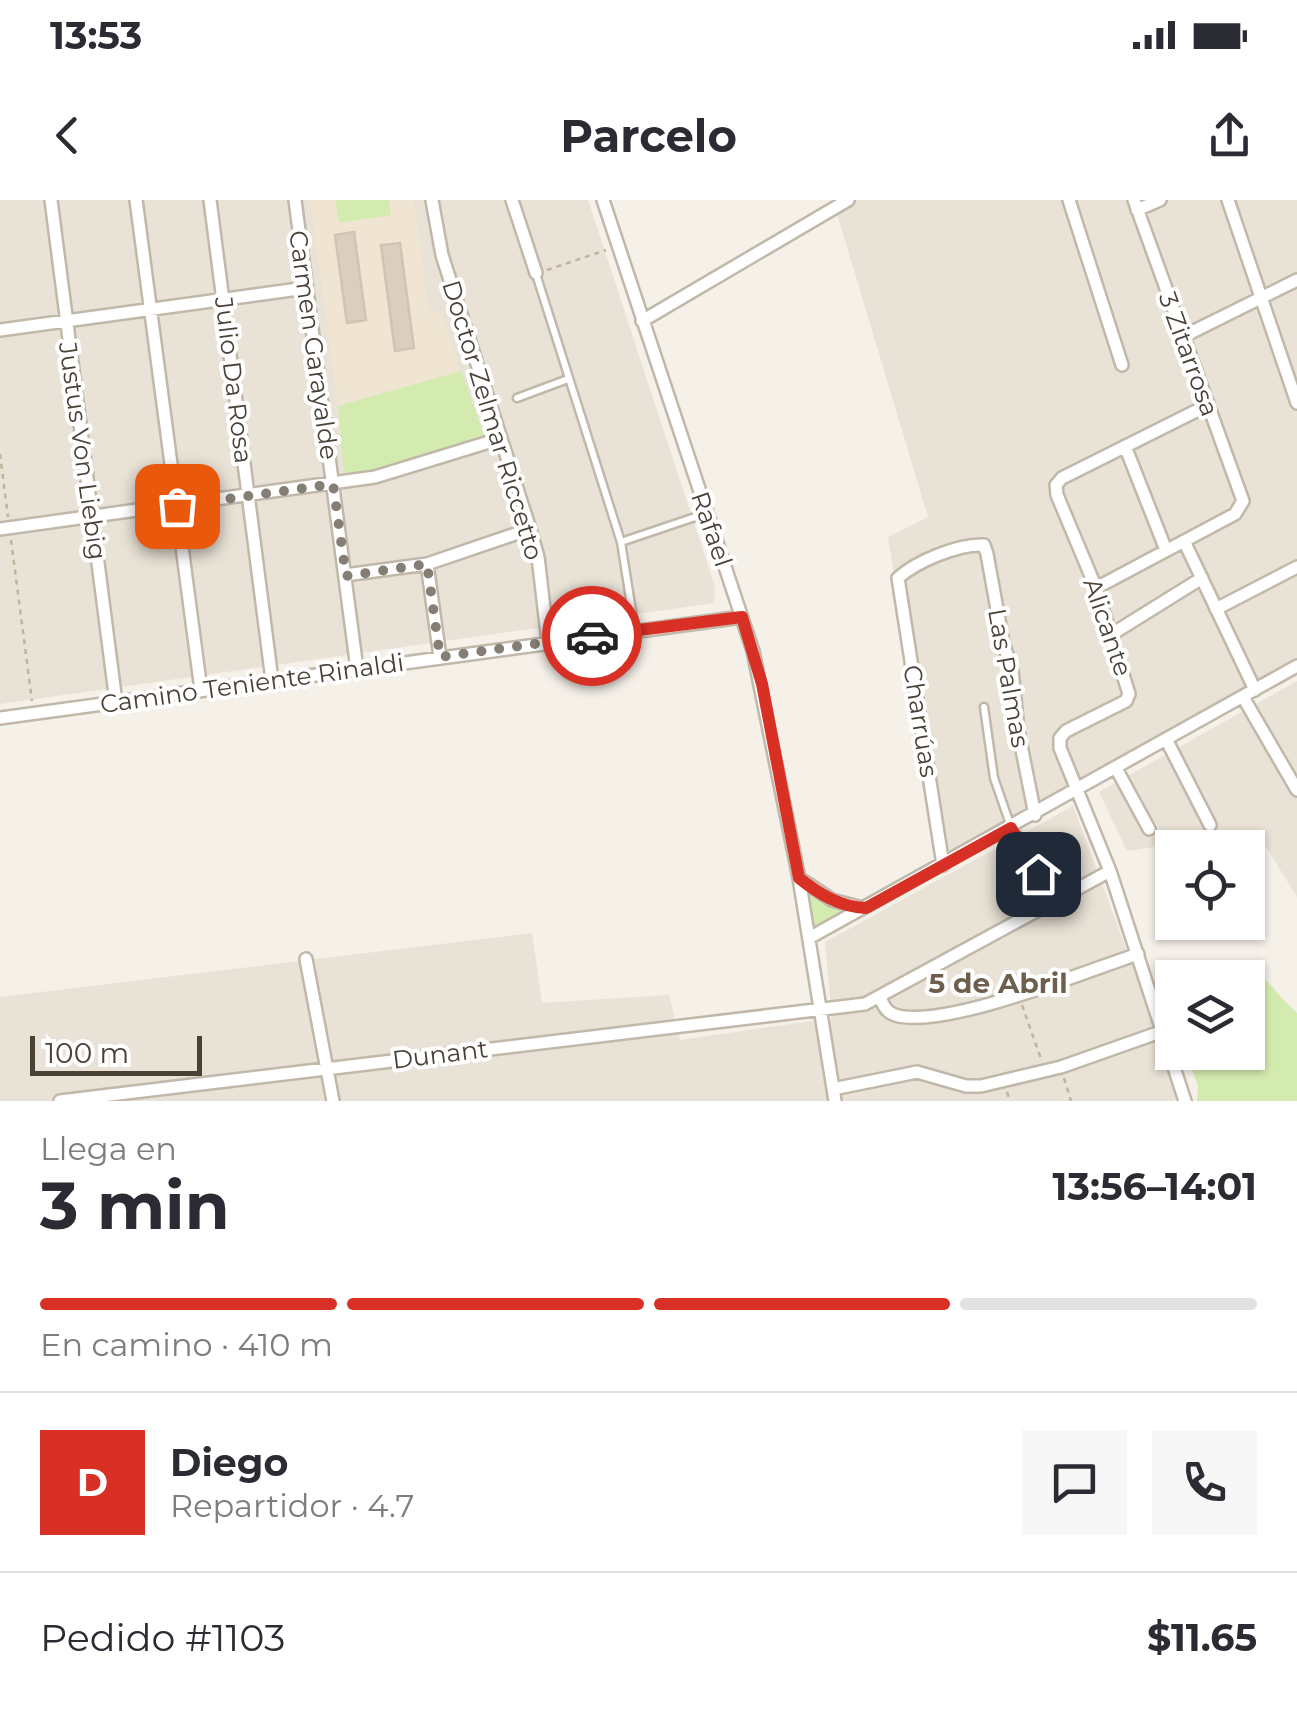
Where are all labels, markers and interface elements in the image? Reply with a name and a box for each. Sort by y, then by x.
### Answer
text: 13:53 [50,12,142,59]
icon: back [40,108,95,163]
text: Parcelo [560,108,737,163]
icon: share [1202,108,1257,163]
street label: Carmen Garayalde [283,228,345,462]
street label: Doctor Zelmar Riccetto [436,277,550,563]
street label: 3 Zitarrosa [1153,288,1225,420]
street label: Julio Da Rosa [209,294,259,465]
street label: Justus Von Liebig [53,339,113,562]
pin [135,464,220,549]
icon: bag [150,479,205,534]
street label: Rafael [685,487,739,571]
street label: Alicante [1077,574,1139,680]
courier [542,586,642,686]
street label: Las Palmas [982,606,1036,750]
icon: car [565,609,620,664]
street label: Camino Teniente Rinaldi [98,647,406,719]
street label: Charrúas [897,663,945,779]
map controls [1155,830,1265,1070]
button: locate [1155,830,1265,940]
pin [996,832,1081,917]
icon: home [1011,847,1066,902]
button: layers [1155,960,1265,1070]
district label: 5 de Abril [928,966,1068,1000]
scale bar [30,1031,202,1076]
street label: Dunant [390,1033,490,1075]
text: 100 m [45,1036,129,1070]
text: Llega en [40,1129,177,1168]
text: 13:56–14:01 [1053,1163,1257,1210]
text: 3 min [40,1166,230,1245]
text: En camino · 410 m [40,1325,333,1364]
button: chat [1022,1430,1127,1535]
button: phone [1152,1430,1257,1535]
text: Diego [170,1439,288,1486]
text: D [77,1459,108,1506]
text: Repartidor · 4.7 [170,1486,414,1525]
text: Pedido #1103 [40,1614,285,1661]
text: $11.65 [1147,1614,1257,1661]

